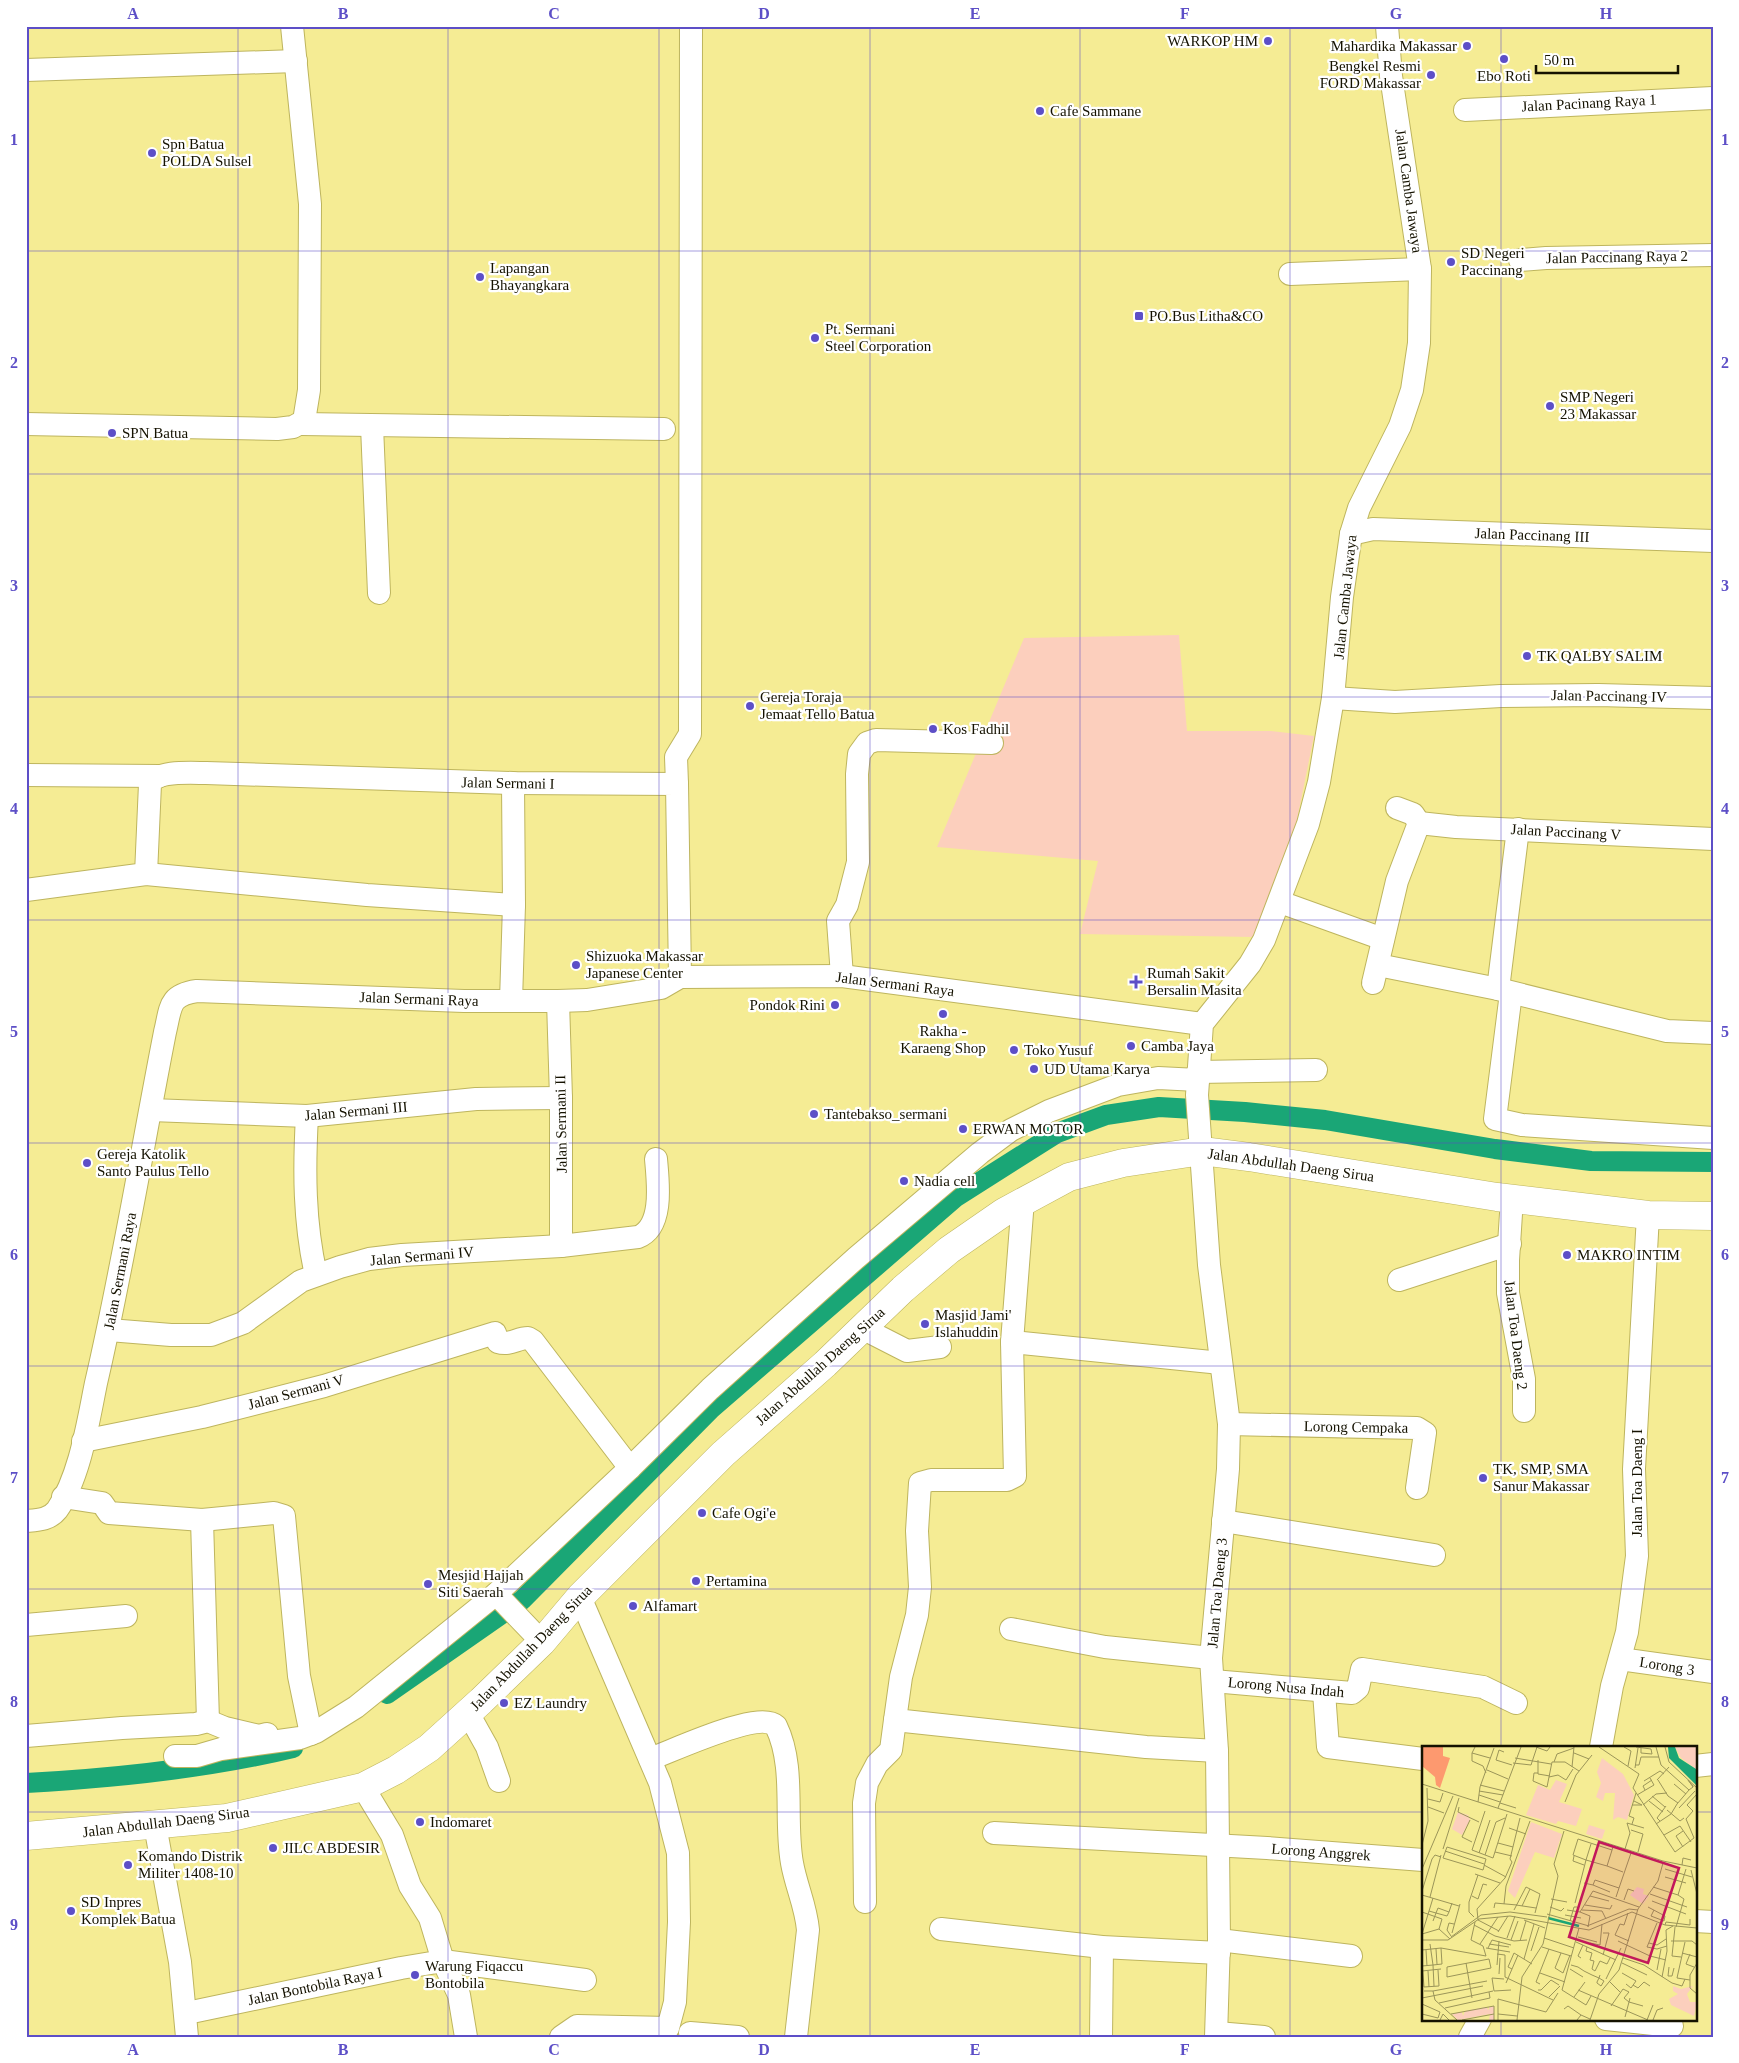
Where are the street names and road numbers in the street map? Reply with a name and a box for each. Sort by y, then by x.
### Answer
street label: Jalan Pacinang Raya 1 [1521,91,1657,115]
street label: Jalan Camba Jawaya [1392,128,1426,254]
street label: Jalan Paccinang Raya 2 [1546,248,1688,266]
street label: Jalan Paccinang III [1474,525,1590,545]
street label: Jalan Camba Jawaya [1331,534,1360,660]
street label: Jalan Paccinang IV [1551,687,1667,705]
street label: Jalan Sermani I [461,774,555,792]
street label: Jalan Paccinang V [1510,821,1622,843]
street label: Jalan Sermani Raya [835,969,955,999]
street label: Jalan Sermani Raya [359,989,479,1009]
street label: Jalan Sermani II [552,1075,570,1173]
street label: Jalan Sermani III [304,1099,408,1123]
street label: Jalan Abdullah Daeng Sirua [1207,1145,1376,1185]
street label: Jalan Sermani Raya [101,1211,139,1331]
street label: Jalan Sermani IV [369,1243,475,1269]
street label: Jalan Toa Daeng 2 [1501,1279,1531,1391]
street label: Jalan Abdullah Daeng Sirua [752,1304,888,1428]
street label: Jalan Sermani V [246,1371,346,1413]
street label: Lorong Cempaka [1304,1418,1409,1436]
street label: Jalan Toa Daeng I [1629,1429,1645,1537]
street label: Jalan Toa Daeng 3 [1204,1537,1230,1649]
street label: Jalan Abdullah Daeng Sirua [467,1582,595,1714]
street label: Lorong 3 [1638,1654,1696,1678]
street label: Lorong Nusa Indah [1227,1674,1345,1700]
street label: Jalan Abdullah Daeng Sirua [82,1804,251,1840]
street label: Lorong Anggrek [1271,1841,1372,1863]
street label: Jalan Bontobila Raya I [246,1964,384,2008]

